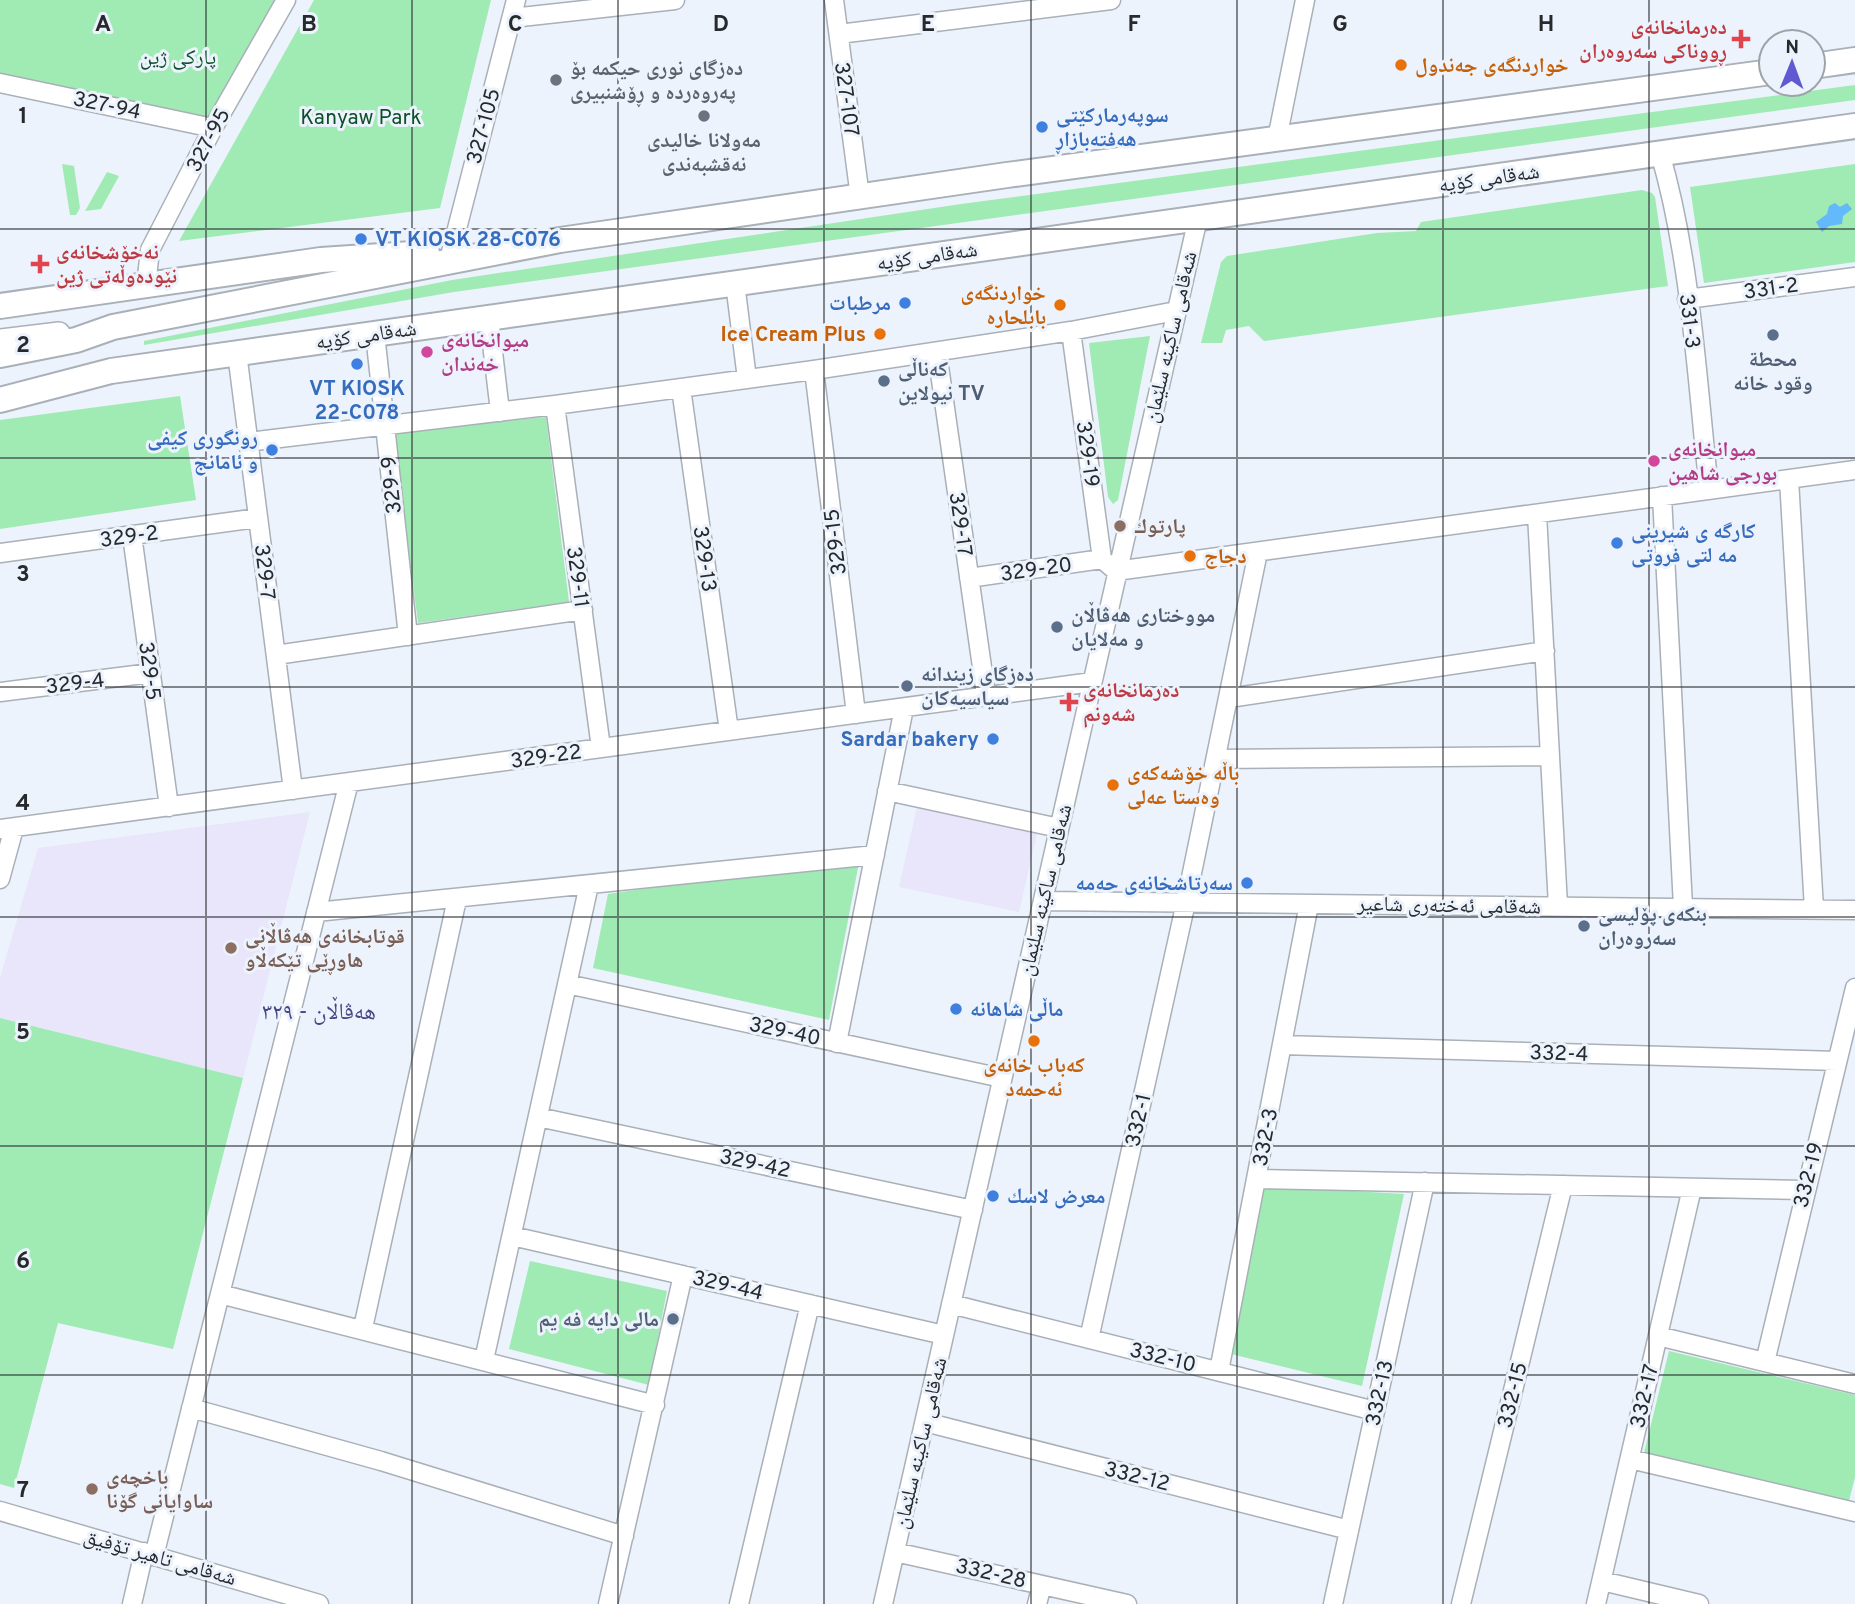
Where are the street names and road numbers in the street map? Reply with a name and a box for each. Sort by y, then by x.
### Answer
street label: 327-107 [827,60,864,138]
street label: 327-105 [461,85,508,167]
street label: 327-94 [70,86,143,127]
street label: 327-95 [181,104,237,177]
street label: شەقامی کۆیە [1437,159,1541,200]
street label: شەقامی کۆیە [875,237,979,278]
street label: شەقامی ساکینە سلێمان [1139,249,1204,426]
street label: 331-2 [1742,272,1800,307]
street label: 331-3 [1672,292,1705,350]
street label: شەقامی کۆیە [314,316,418,357]
street label: 329-19 [1069,419,1105,489]
street label: 329-9 [376,454,409,515]
street label: 329-17 [942,490,977,558]
street label: 329-15 [819,507,854,577]
street label: 329-2 [98,520,160,555]
street label: 329-13 [686,524,722,594]
street label: 329-7 [247,543,280,602]
street label: 329-11 [559,545,594,610]
street label: 329-20 [999,552,1074,589]
street label: 329-5 [131,640,166,702]
street label: 329-4 [44,667,106,701]
street label: 329-22 [509,739,584,776]
street label: شەقامی ساکینە سلێمان [1014,802,1079,979]
street label: شەقامی ئەختەری شاعیر [1356,891,1541,922]
street label: 329-40 [746,1012,823,1053]
street label: 332-4 [1529,1040,1589,1069]
street label: 332-1 [1120,1091,1159,1150]
street label: 332-3 [1248,1106,1285,1169]
street label: 332-19 [1788,1140,1831,1211]
street label: 329-42 [717,1144,793,1185]
street label: 329-44 [690,1265,766,1308]
street label: 332-10 [1127,1337,1199,1380]
street label: شەقامی ساکینە سلێمان [889,1355,954,1532]
street label: 332-13 [1360,1358,1401,1429]
street label: 332-15 [1492,1360,1535,1431]
street label: 332-17 [1625,1362,1666,1431]
street label: 332-12 [1101,1456,1172,1499]
street label: شەقامی تاهیر تۆفیق [80,1524,239,1593]
street label: 332-28 [953,1553,1029,1596]

